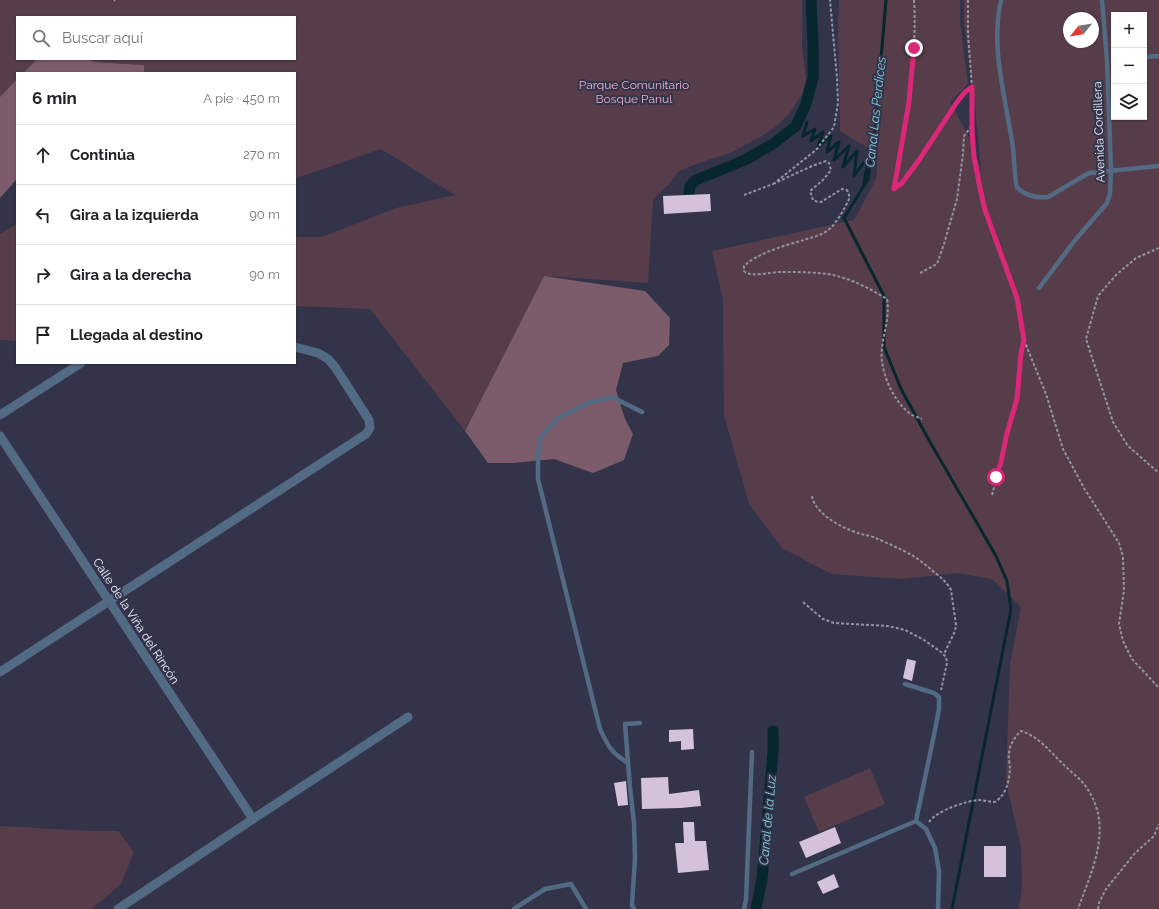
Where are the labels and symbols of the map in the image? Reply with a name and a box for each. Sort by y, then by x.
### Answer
north arrow [1063,12,1099,48]
route end [905,39,923,57]
water label: Canal Las Perdices [862,56,889,168]
park label: Parque Comunitario Bosque Panul [579,78,689,106]
street label: Avenida Cordillera [1090,81,1108,183]
route start [987,468,1005,486]
street label: Calle de la Viña del Rincón [90,555,182,687]
water label: Canal de la Luz [756,773,779,866]

